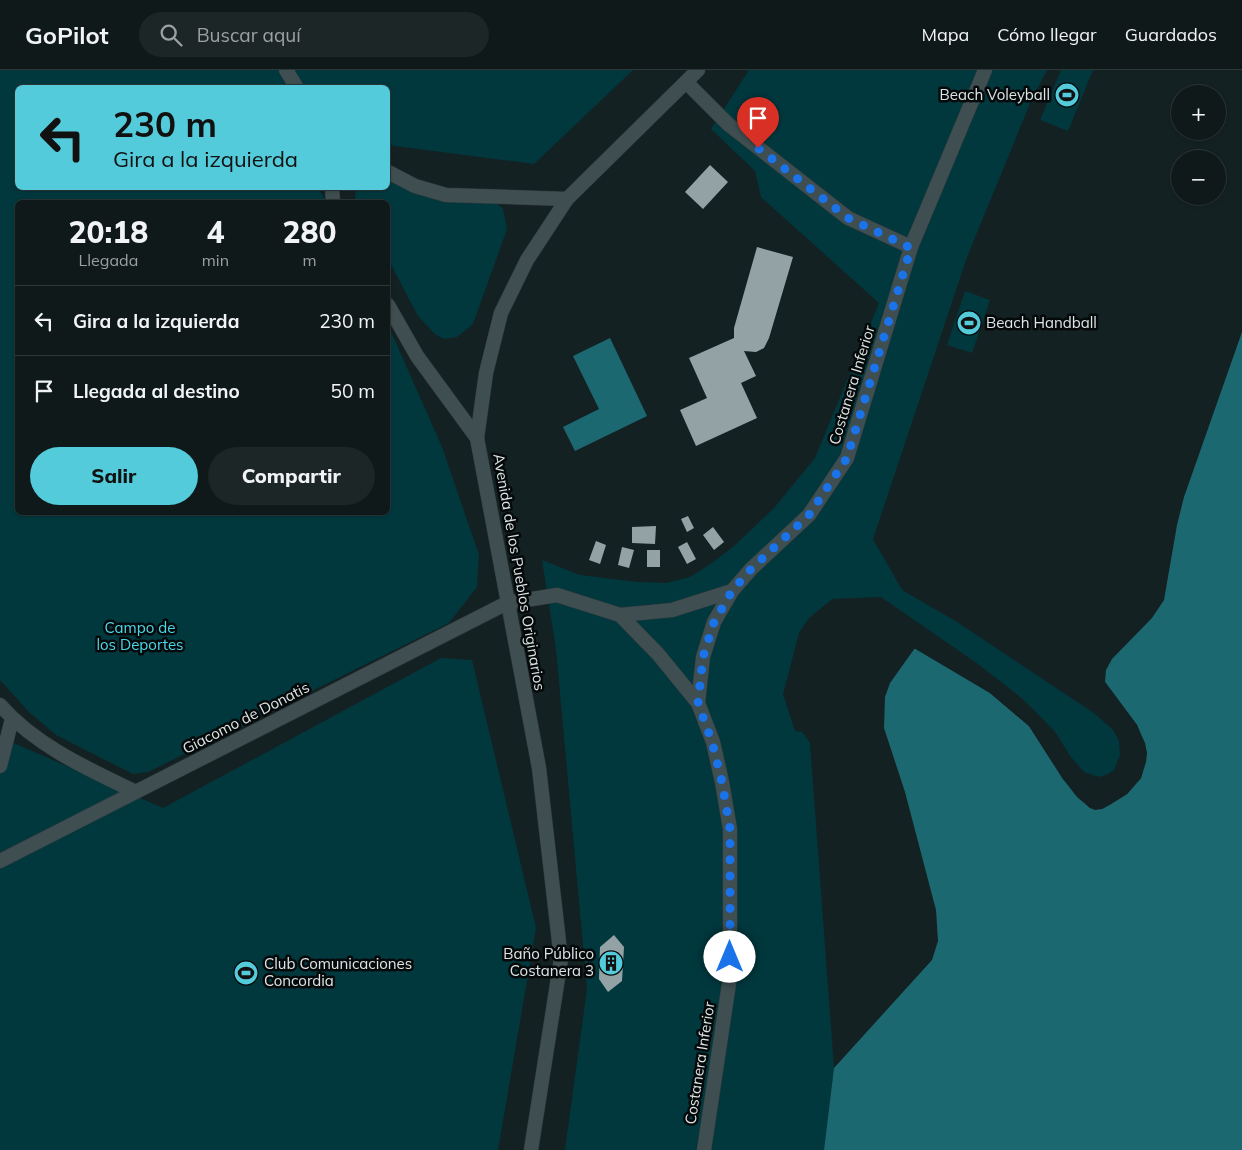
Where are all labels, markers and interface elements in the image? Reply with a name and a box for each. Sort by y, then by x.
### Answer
search box [139,12,489,57]
text: GoPilot [25,20,109,50]
icon: search [157,21,185,49]
text: Buscar aquí [197,23,301,47]
text: Mapa [921,23,969,46]
text: Cómo llegar [997,23,1097,46]
text: Guardados [1125,23,1217,46]
sports icon: Beach Voleyball [1054,82,1080,108]
place label: Beach Voleyball [940,85,1050,104]
map controls [1171,85,1226,205]
button: + [1171,85,1226,140]
pin [737,97,779,148]
text: 230 m [113,102,217,146]
icon: arrive [744,104,772,132]
icon: left [30,105,95,170]
text: Gira a la izquierda [113,145,298,173]
button: − [1171,150,1226,205]
text: 20:18 [68,213,148,251]
text: 4 [206,213,224,251]
text: 280 [283,213,337,251]
text: Llegada [79,250,138,270]
text: min [202,250,229,270]
text: m [302,250,317,270]
icon: left [30,307,58,335]
text: Gira a la izquierda [73,309,239,333]
text: 230 m [319,309,375,333]
sports icon: Beach Handball [956,310,982,336]
place label: Beach Handball [986,313,1097,332]
street label: Costanera Inferior [824,322,879,447]
icon: arrive [30,377,58,405]
text: Llegada al destino [73,379,240,403]
text: 50 m [331,379,375,403]
button: Salir [30,447,198,505]
button: Compartir [208,447,375,505]
street label: Avenida de los Pueblos Originarios [489,452,550,692]
park label: Campo de los Deportes [96,618,184,654]
street label: Giacomo de Donatis [179,677,312,758]
position arrow [703,930,755,982]
place label: Baño Público Costanera 3 [503,944,594,980]
building icon: Baño Público Costanera 3 [598,950,624,976]
place label: Club Comunicaciones Concordia [264,954,412,990]
sports icon: Club Comunicaciones Concordia [233,960,259,986]
street label: Costanera Inferior [680,1000,719,1126]

